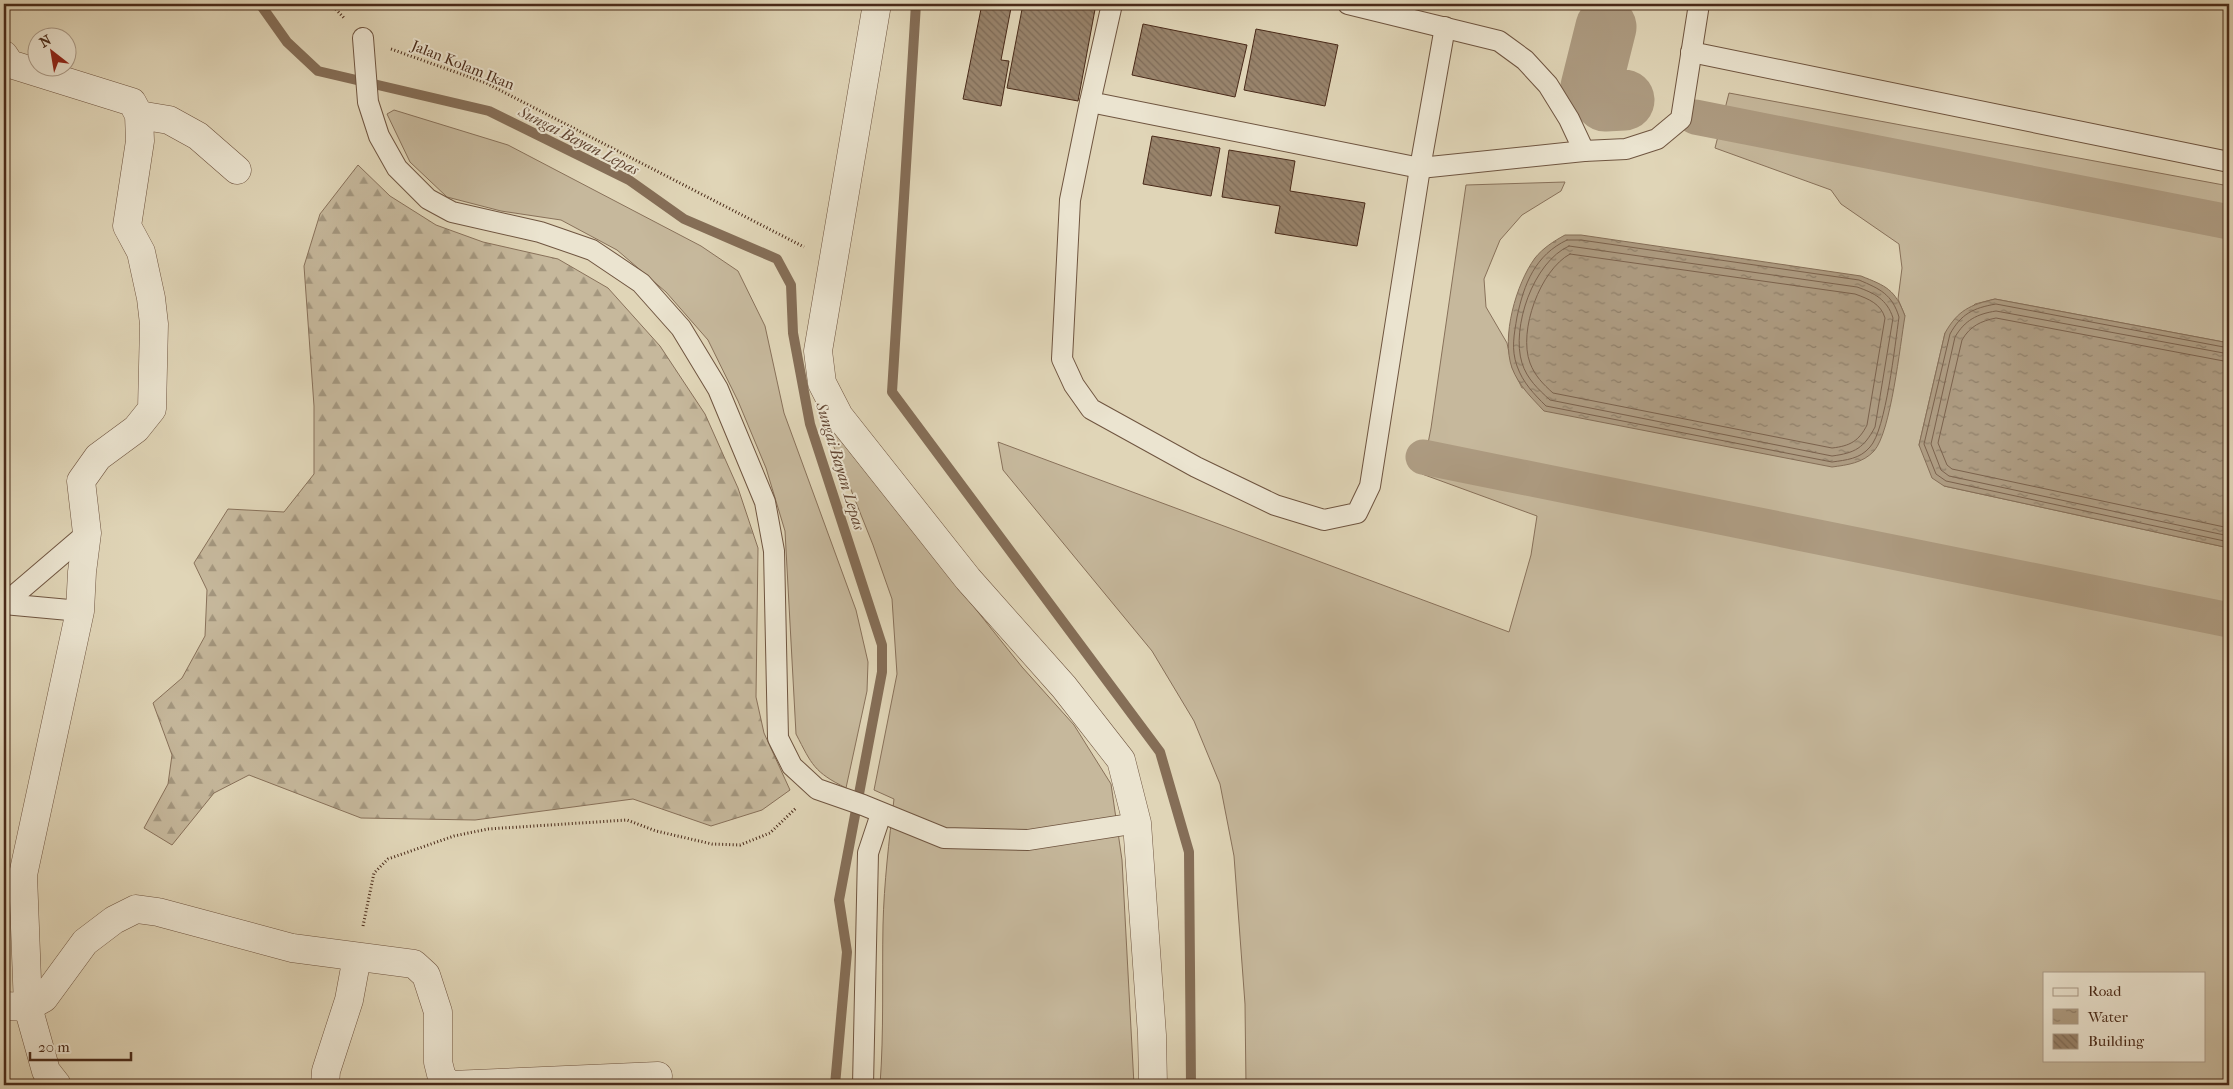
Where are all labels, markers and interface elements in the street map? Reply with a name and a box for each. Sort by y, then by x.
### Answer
north arrow [28,28,78,78]
text: N [37,31,55,51]
street label: Jalan Kolam Ikan [408,36,517,94]
water label: Sungai Bayan Lepas [514,101,643,180]
water label: Sungai Bayan Lepas [812,399,869,533]
legend [2043,972,2206,1062]
text: Road [2088,982,2122,1000]
text: Water [2087,1008,2128,1026]
scale bar [30,1029,131,1061]
text: Building [2088,1032,2145,1050]
text: 20 m [38,1038,70,1056]

